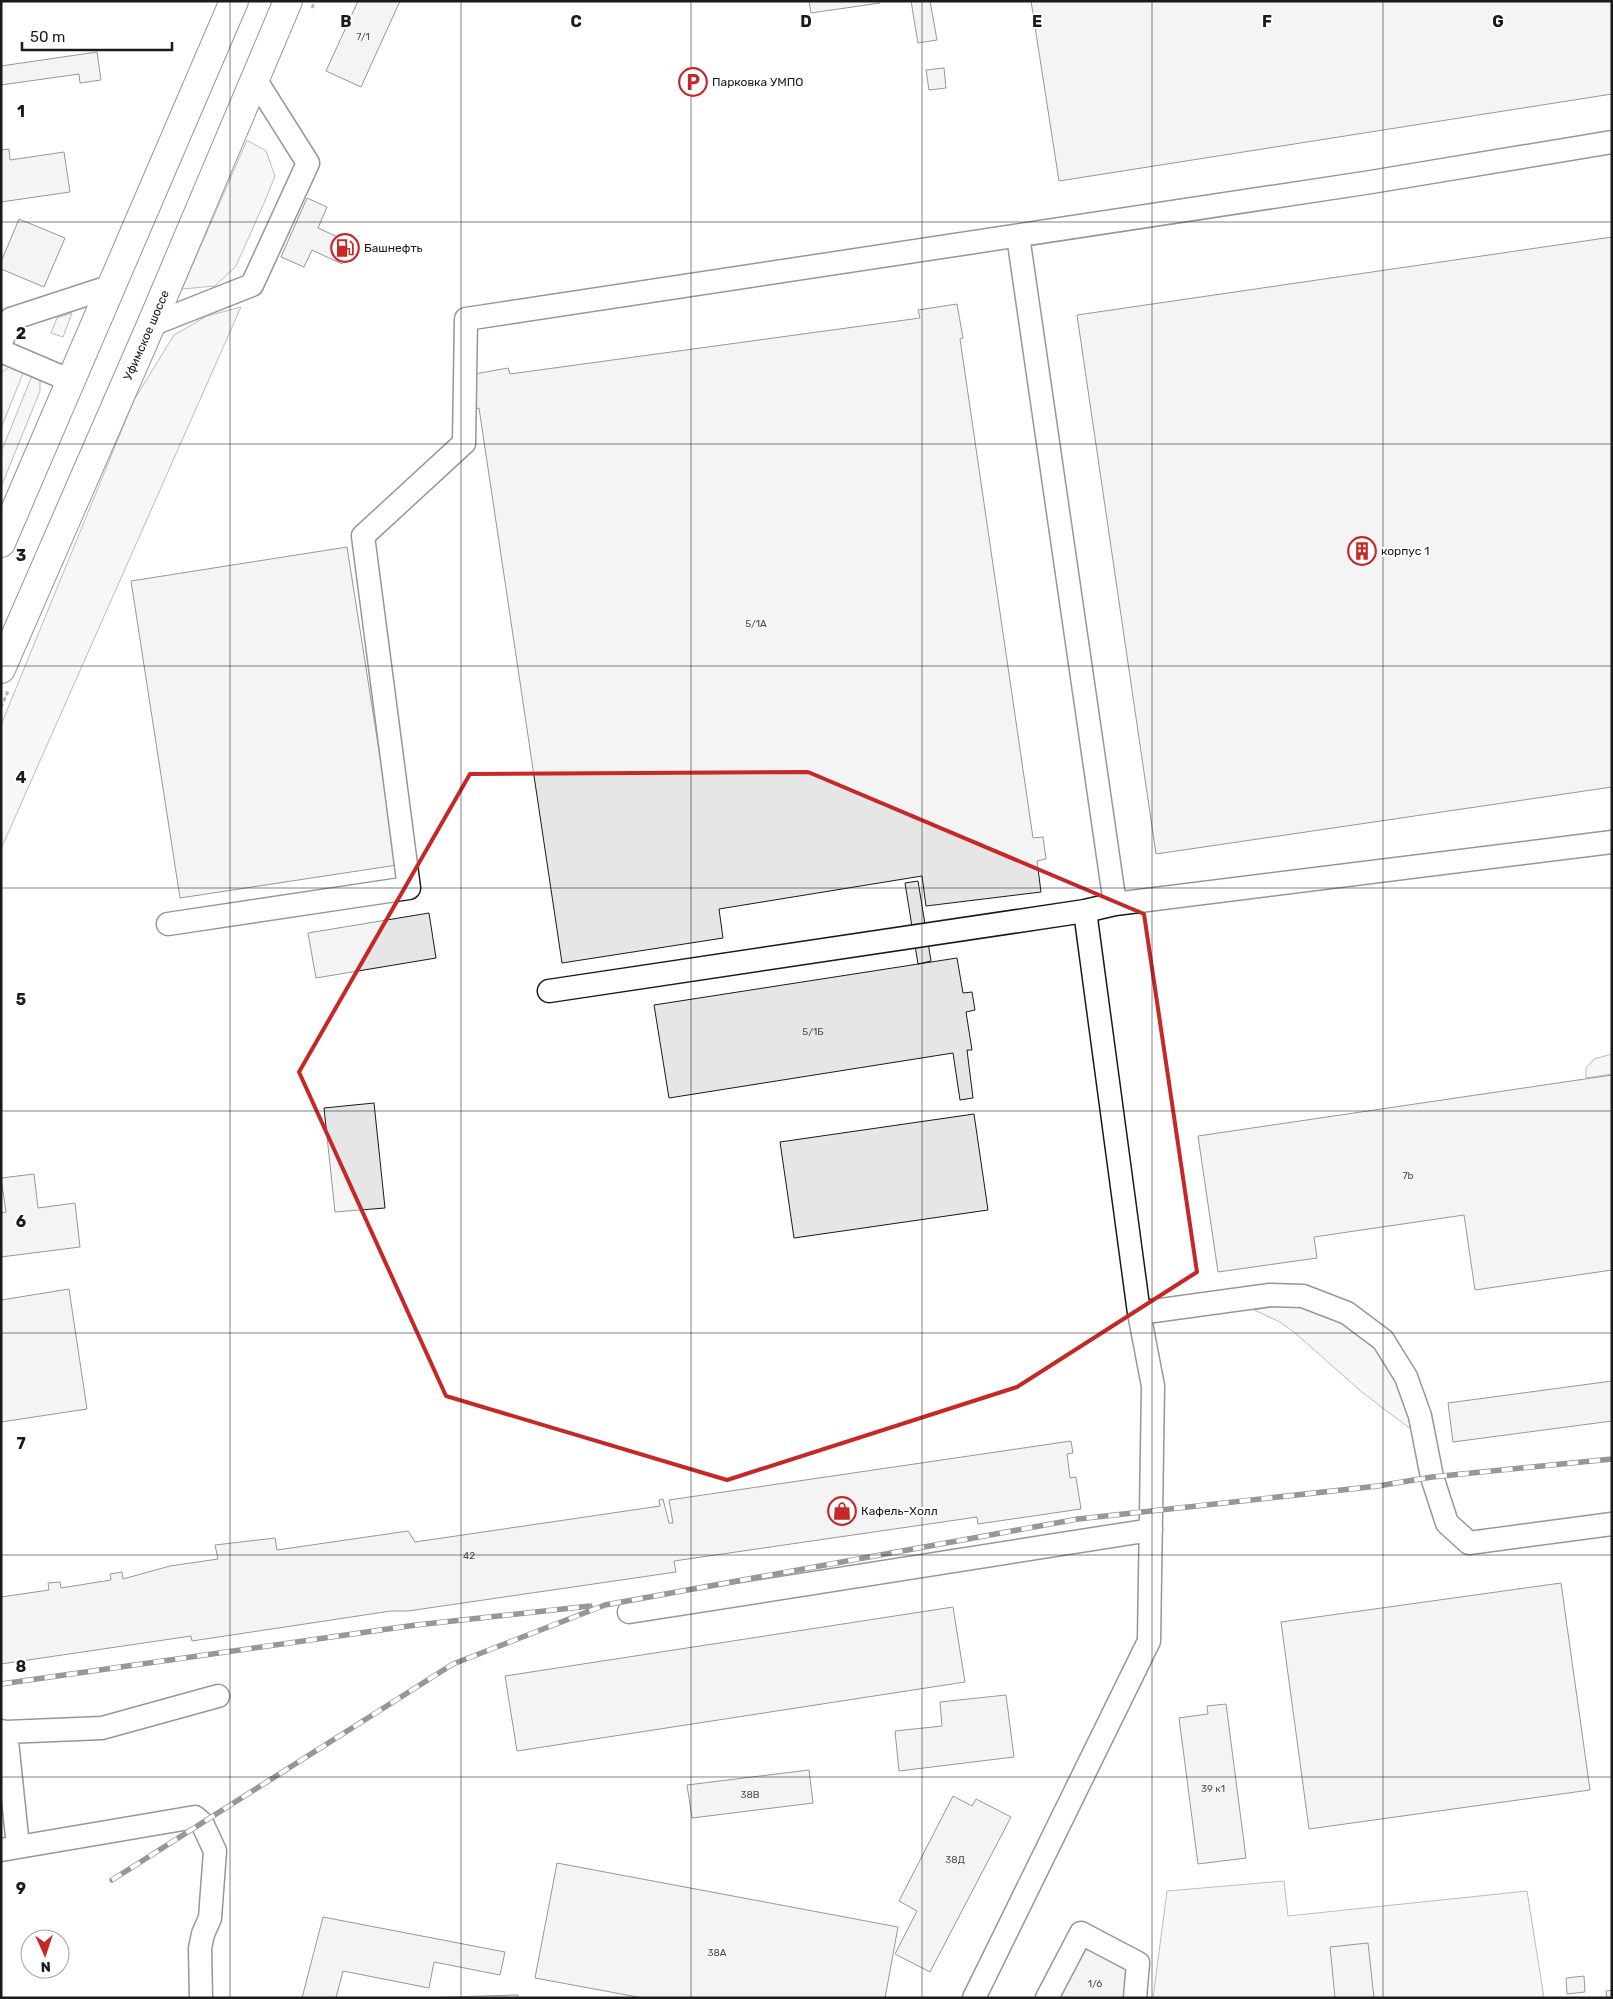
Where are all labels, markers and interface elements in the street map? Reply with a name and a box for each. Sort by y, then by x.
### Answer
text: B [340,12,352,31]
text: C [570,12,582,31]
text: D [800,12,812,31]
text: E [1032,12,1042,31]
text: F [1262,12,1272,31]
text: G [1492,12,1504,31]
scale bar [22,20,172,52]
text: 50 m [30,28,65,46]
house number: 7/1 [356,31,370,43]
parking icon: Парковка УМПО [678,67,708,97]
place label: Парковка УМПО [712,75,803,89]
text: 1 [17,102,25,121]
fuel station icon: Башнефть [330,233,360,263]
place label: Башнефть [364,241,423,255]
street label: Уфимское шоссе [121,288,172,383]
text: 2 [16,324,26,343]
building icon: корпус 1 [1347,536,1377,566]
place label: корпус 1 [1381,544,1429,558]
text: 3 [16,546,26,565]
house number: 5/1А [745,618,767,630]
text: 4 [16,768,27,787]
text: 5 [16,990,26,1009]
house number: 5/1Б [802,1026,824,1038]
house number: 7b [1402,1170,1414,1182]
text: 6 [16,1212,26,1231]
text: 7 [16,1434,26,1453]
shop icon: Кафель-Холл [827,1496,857,1526]
place label: Кафель-Холл [861,1504,938,1518]
house number: 42 [463,1550,475,1562]
text: 8 [16,1657,27,1676]
house number: 39 к1 [1201,1783,1225,1795]
house number: 38В [740,1789,760,1801]
house number: 38Д [945,1854,965,1866]
text: 9 [16,1879,26,1898]
north arrow [20,1929,70,1979]
house number: 38А [707,1947,727,1959]
text: N [40,1958,51,1975]
house number: 1/6 [1088,1978,1102,1990]

